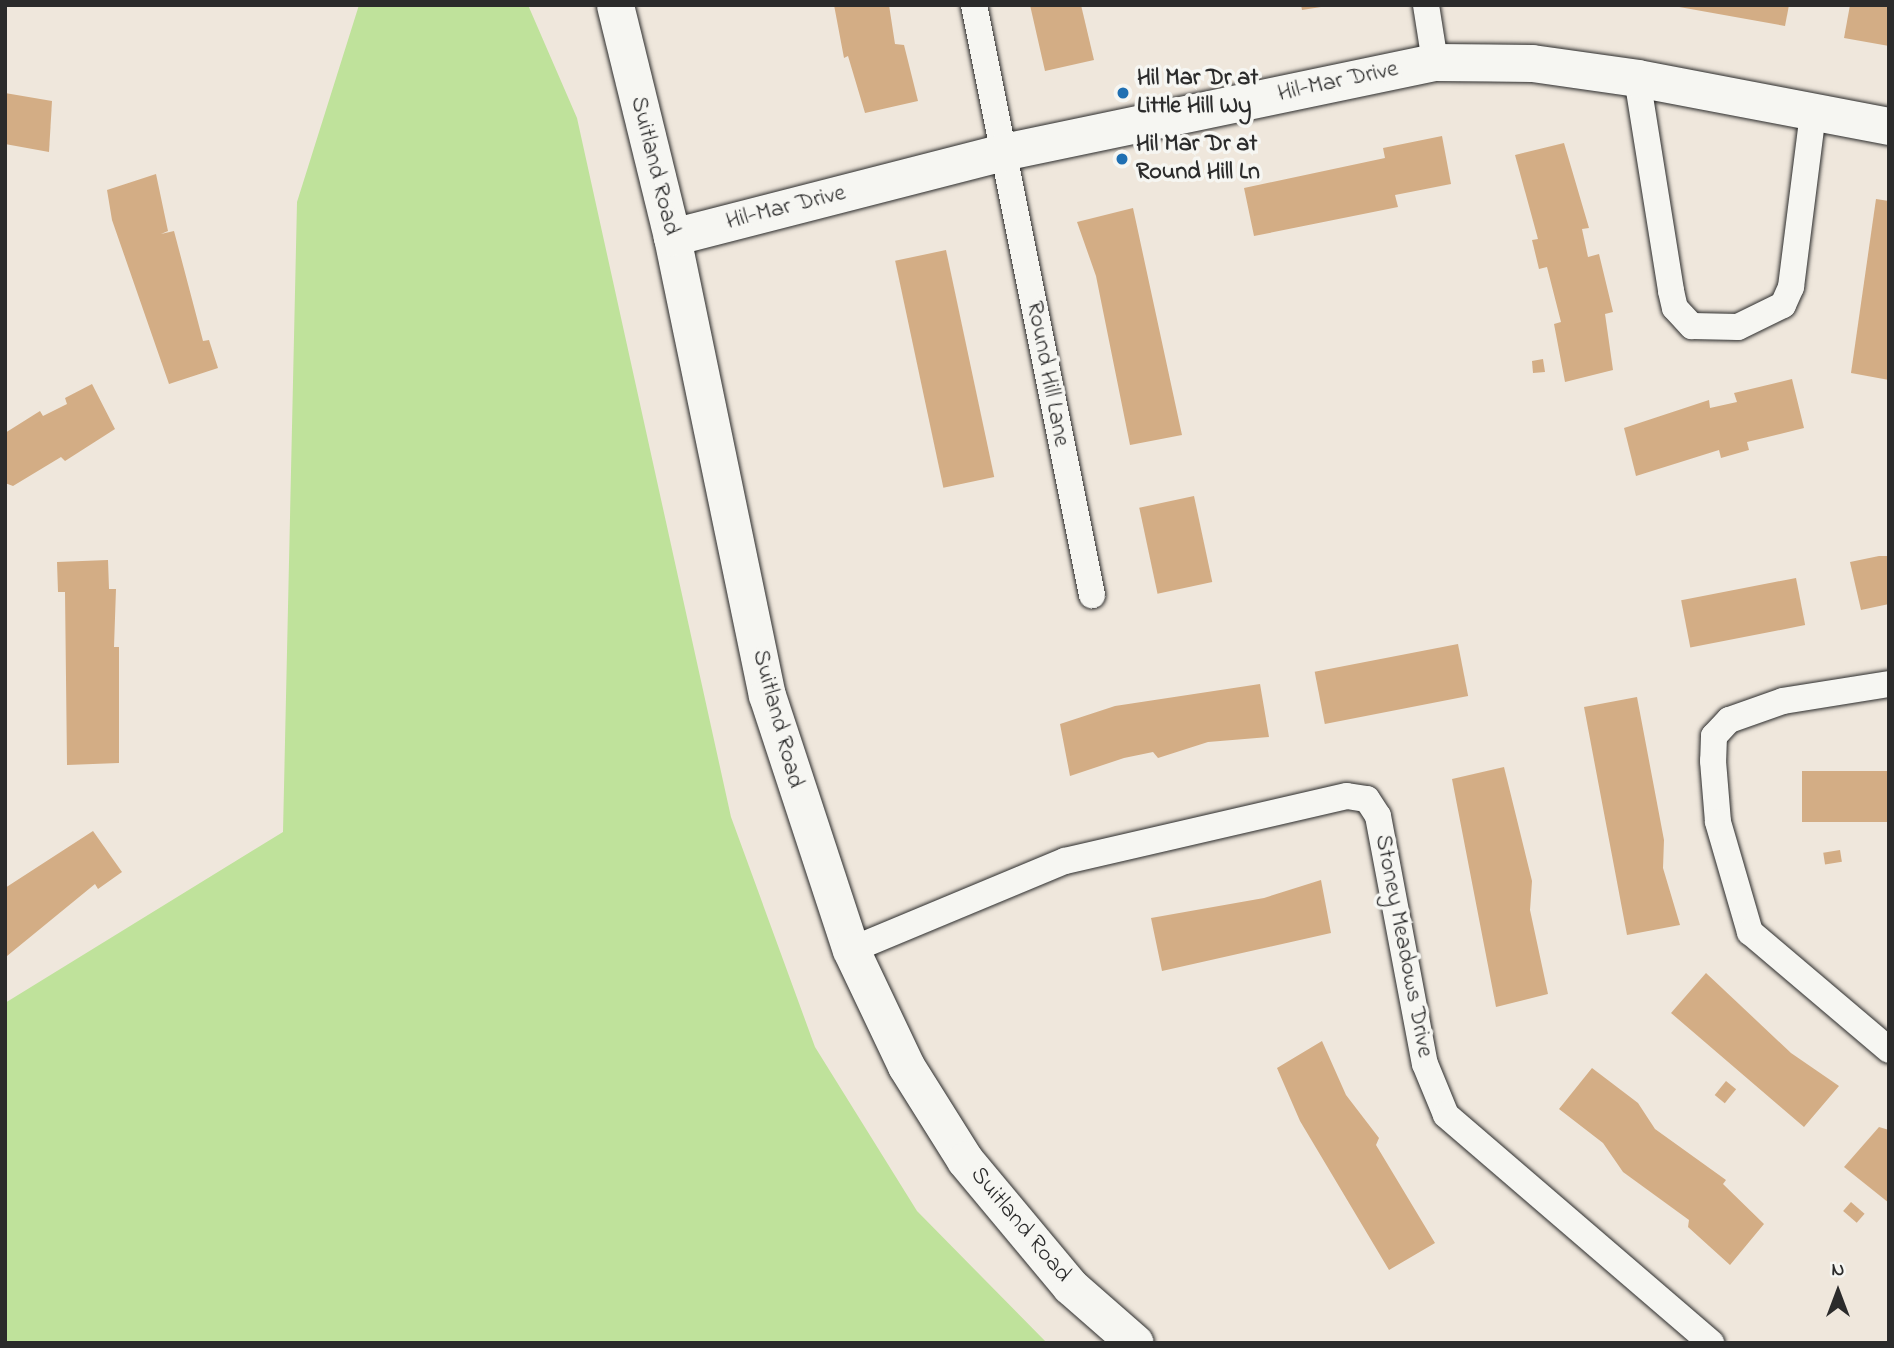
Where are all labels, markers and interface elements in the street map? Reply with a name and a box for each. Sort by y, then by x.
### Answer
street label: Hil-Mar Drive [1275,55,1401,109]
place label: Hil Mar Dr at Little Hill Wy [1137,65,1258,121]
marker: Hil Mar Dr at Little Hill Wy [1115,85,1131,101]
street label: Suitland Road [623,94,685,238]
place label: Hil Mar Dr at Round Hill Ln [1136,131,1260,187]
marker: Hil Mar Dr at Round Hill Ln [1114,151,1130,167]
street label: Hil-Mar Drive [723,179,849,237]
street label: Round Hill Lane [1019,299,1075,449]
street label: Suitland Road [745,647,809,791]
street label: Stoney Meadows Drive [1367,832,1439,1060]
street label: Suitland Road [963,1161,1077,1289]
north arrow [1803,1257,1873,1327]
text: N [1832,1257,1844,1284]

